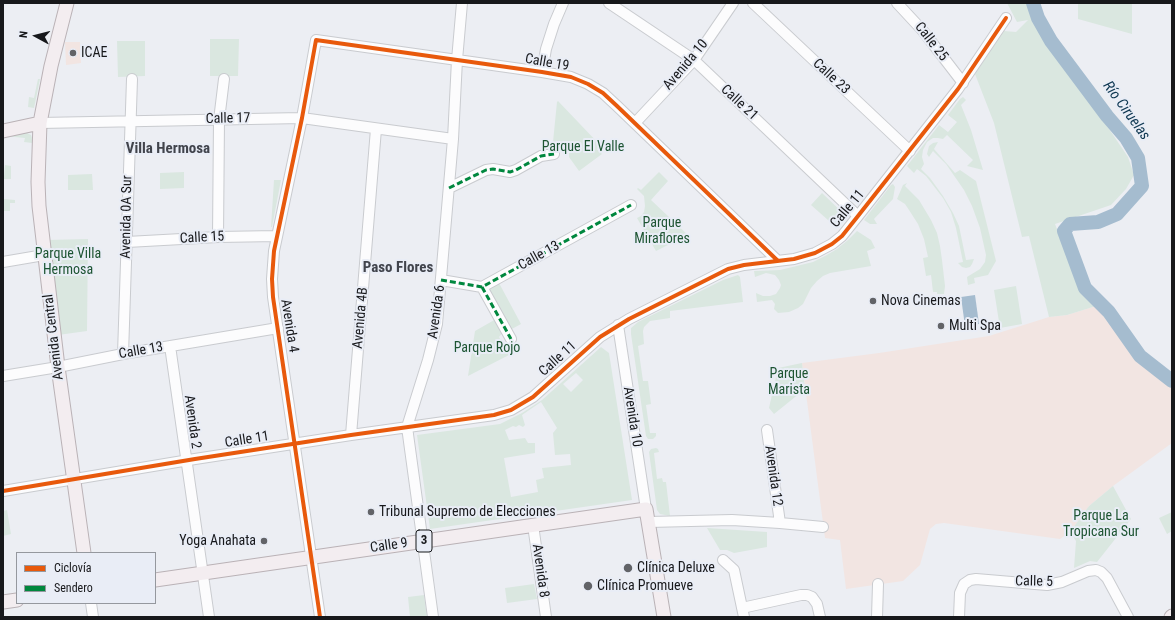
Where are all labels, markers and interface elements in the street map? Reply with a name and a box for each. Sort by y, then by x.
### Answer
north arrow [16,16,56,56]
street label: Calle 25 [911,19,951,65]
text: N [17,30,30,39]
street label: Avenida 10 [660,36,712,94]
place label: ICAE [81,45,107,61]
marker: ICAE [68,48,78,58]
street label: Calle 19 [524,51,570,75]
street label: Calle 23 [809,56,853,98]
water label: Río Ciruelas [1099,78,1153,144]
street label: Calle 21 [717,82,761,124]
street label: Calle 17 [206,110,250,128]
park label: Parque El Valle [542,139,624,155]
district label: Villa Hermosa [126,140,210,158]
street label: Avenida 0A Sur [118,175,136,259]
street label: Calle 11 [827,186,869,232]
park label: Parque Miraflores [634,215,690,248]
street label: Calle 15 [179,228,225,248]
street label: Calle 13 [515,238,563,274]
park label: Parque Villa Hermosa [35,246,101,278]
district label: Paso Flores [363,259,433,277]
street label: Avenida 6 [425,284,449,340]
street label: Avenida 4B [350,287,372,349]
street label: Avenida Central [40,293,68,381]
place label: Nova Cinemas [881,293,961,309]
marker: Nova Cinemas [868,296,878,306]
street label: Avenida 4 [276,298,302,354]
place label: Multi Spa [949,318,1001,334]
marker: Multi Spa [936,321,946,331]
street label: Calle 11 [536,338,580,380]
street label: Calle 13 [118,339,164,363]
park label: Parque Rojo [454,340,520,356]
park label: Parque Marista [768,366,810,398]
street label: Avenida 10 [619,386,645,448]
street label: Avenida 2 [180,394,204,450]
street label: Calle 11 [224,428,270,452]
street label: Avenida 12 [760,445,786,507]
place label: Tribunal Supremo de Elecciones [379,504,556,520]
marker: Tribunal Supremo de Elecciones [366,507,376,517]
park label: Parque La Tropicana Sur [1063,508,1139,540]
road number: 3 [416,530,432,552]
place label: Yoga Anahata [179,533,256,549]
street label: Calle 9 [369,535,409,557]
marker: Yoga Anahata [259,536,269,546]
street label: Avenida 8 [528,543,552,599]
legend [16,552,156,604]
place label: Clínica Deluxe [637,560,715,576]
text: Ciclovía [54,561,92,575]
marker: Clínica Deluxe [622,562,634,574]
street label: Calle 5 [1015,573,1053,591]
place label: Clínica Promueve [597,578,693,594]
marker: Clínica Promueve [582,580,594,592]
text: Sendero [54,581,93,595]

